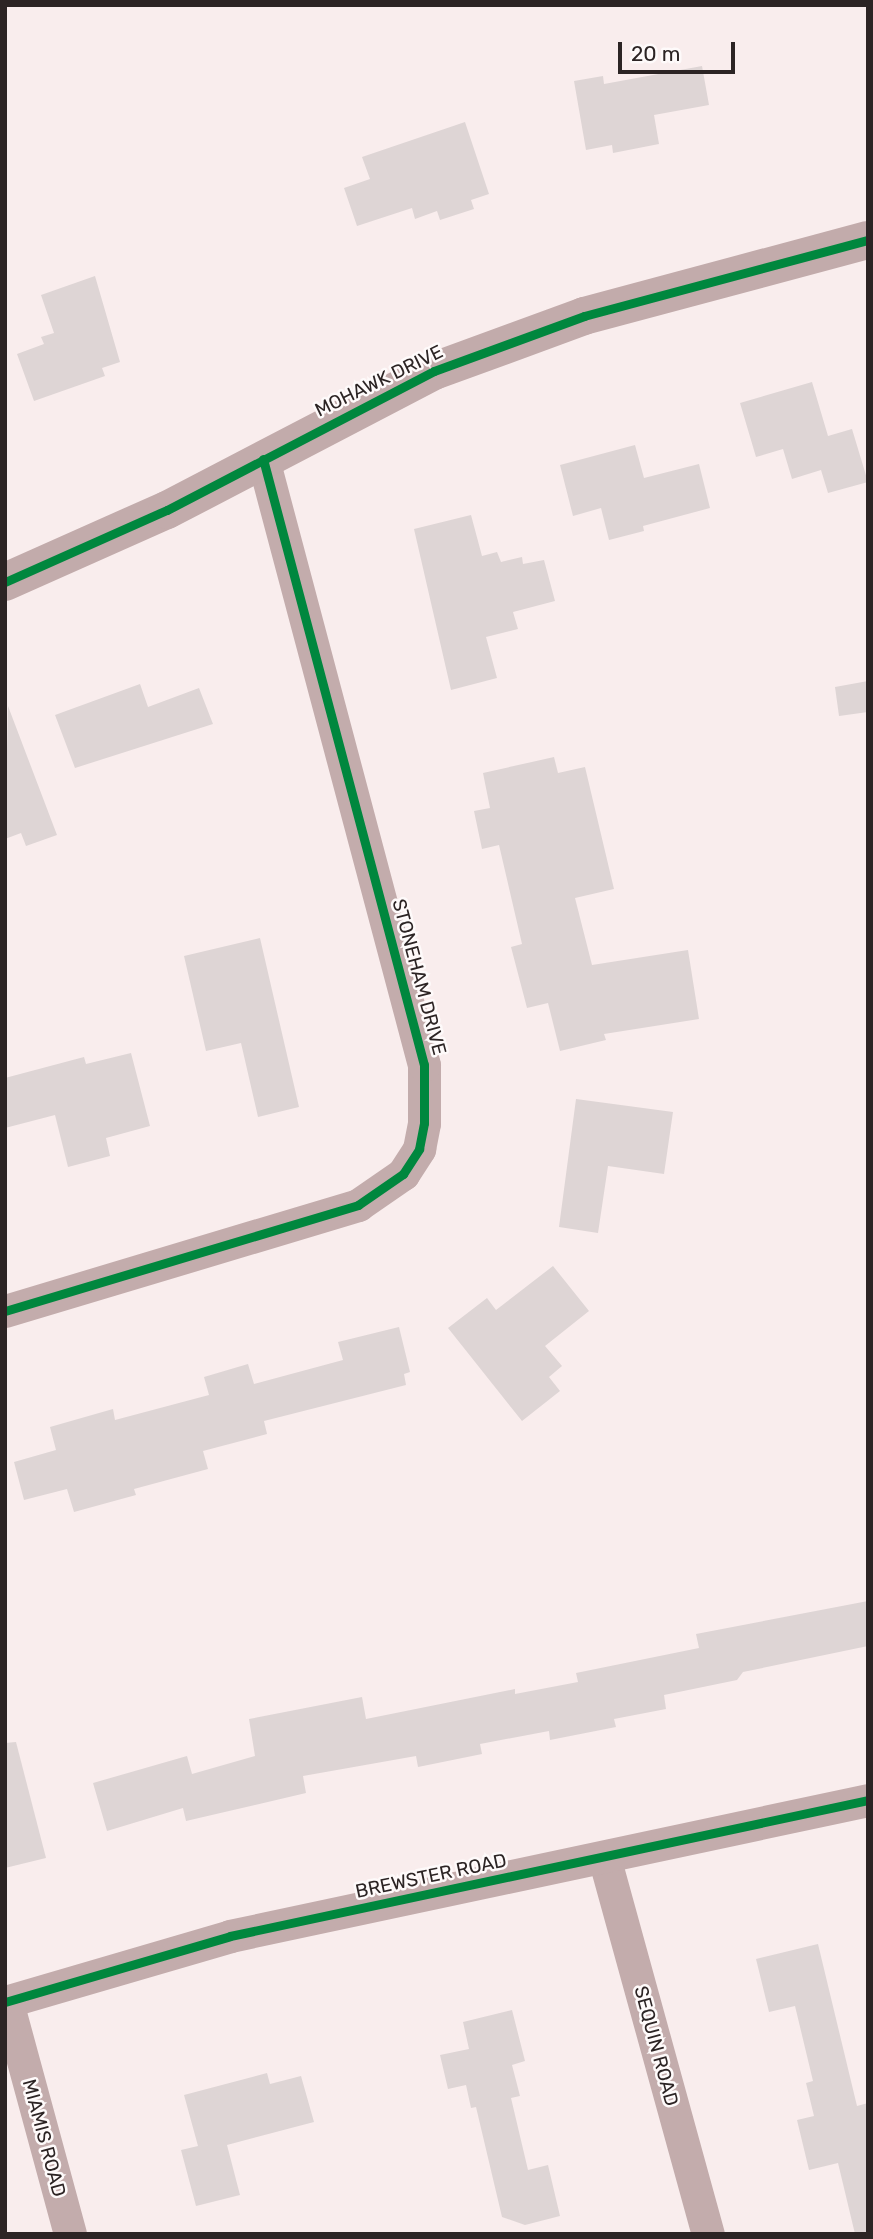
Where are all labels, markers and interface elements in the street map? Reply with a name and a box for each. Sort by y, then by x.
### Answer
scale bar [621,28,738,72]
text: 20 m [631,41,680,66]
street label: MOHAWK DRIVE [311,340,447,422]
street label: STONEHAM DRIVE [387,896,451,1058]
street label: BREWSTER ROAD [353,1849,509,1903]
street label: SEQUIN ROAD [629,1983,683,2109]
street label: MIAMIS ROAD [17,2077,71,2199]

